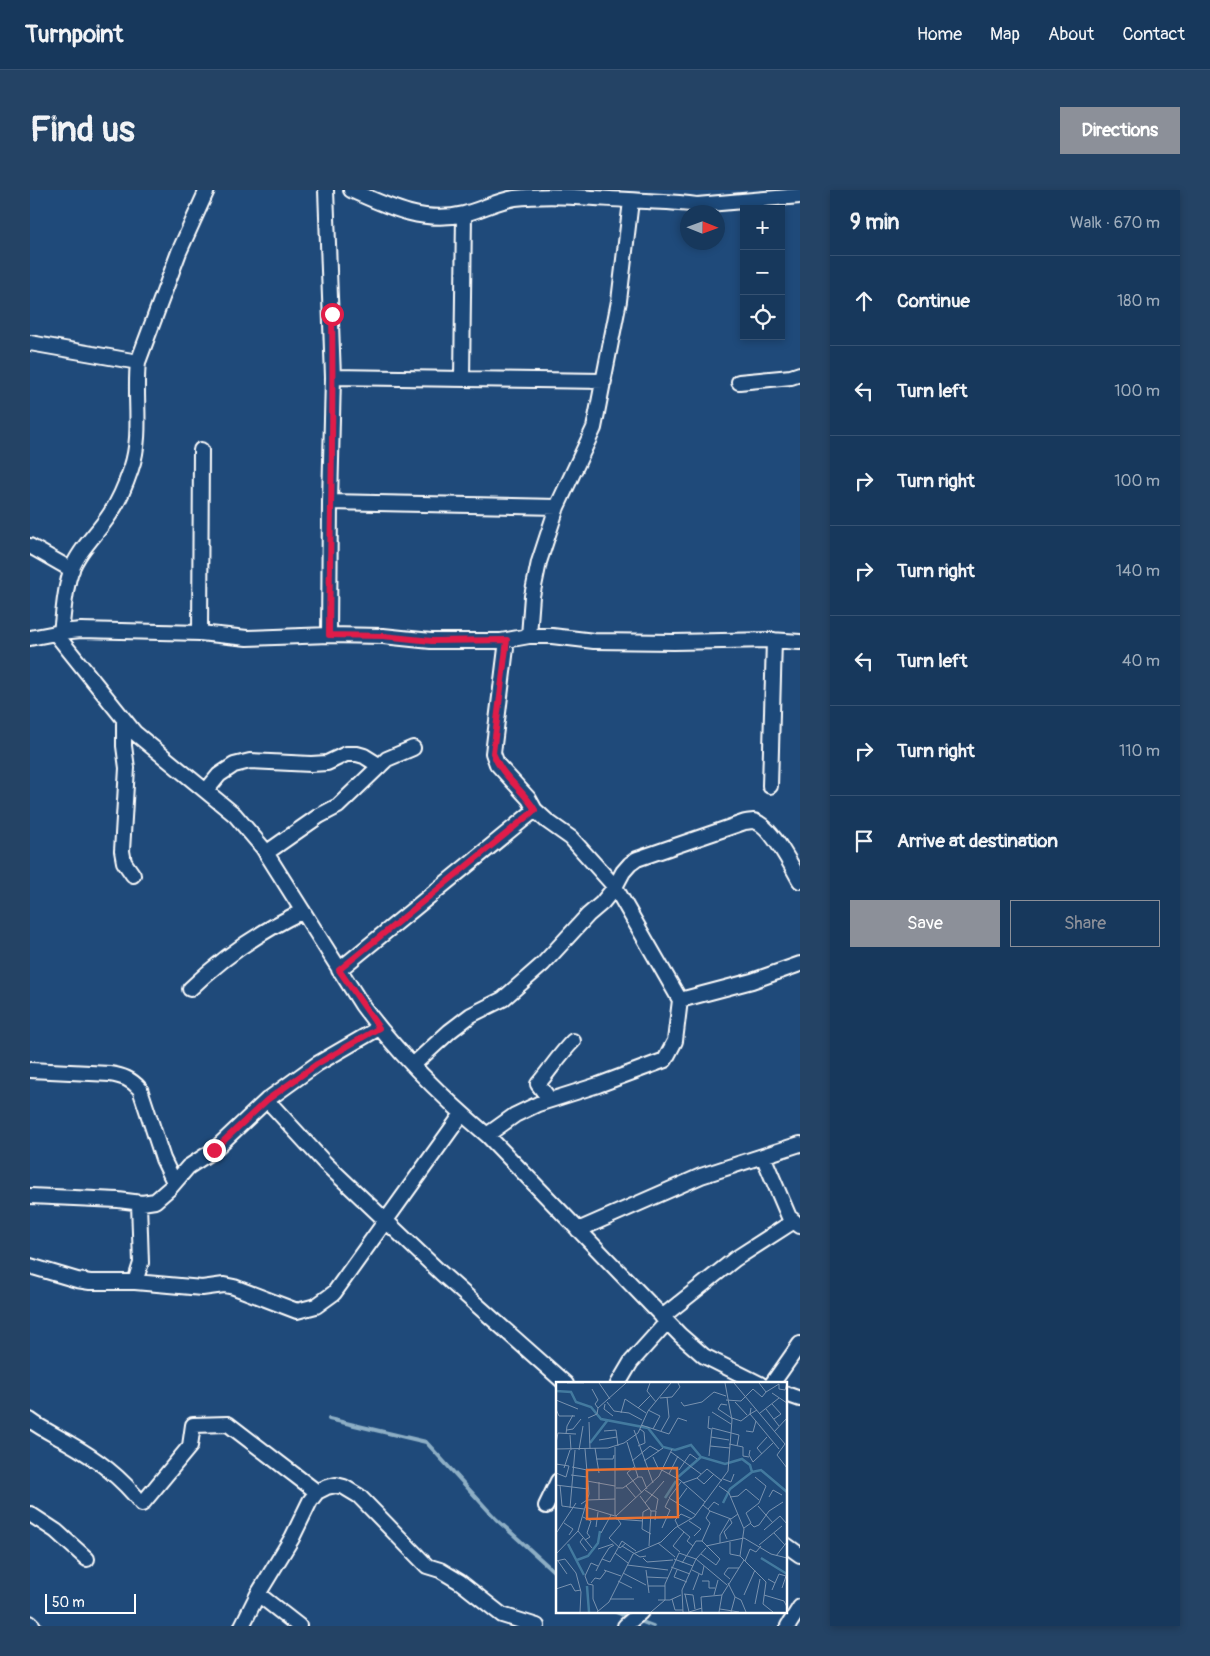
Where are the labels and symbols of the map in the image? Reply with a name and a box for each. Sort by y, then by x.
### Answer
north arrow [680,205,725,250]
route start [321,303,344,326]
route end [203,1139,226,1162]
inset map [556,1382,788,1614]
scale bar [45,1591,136,1614]

